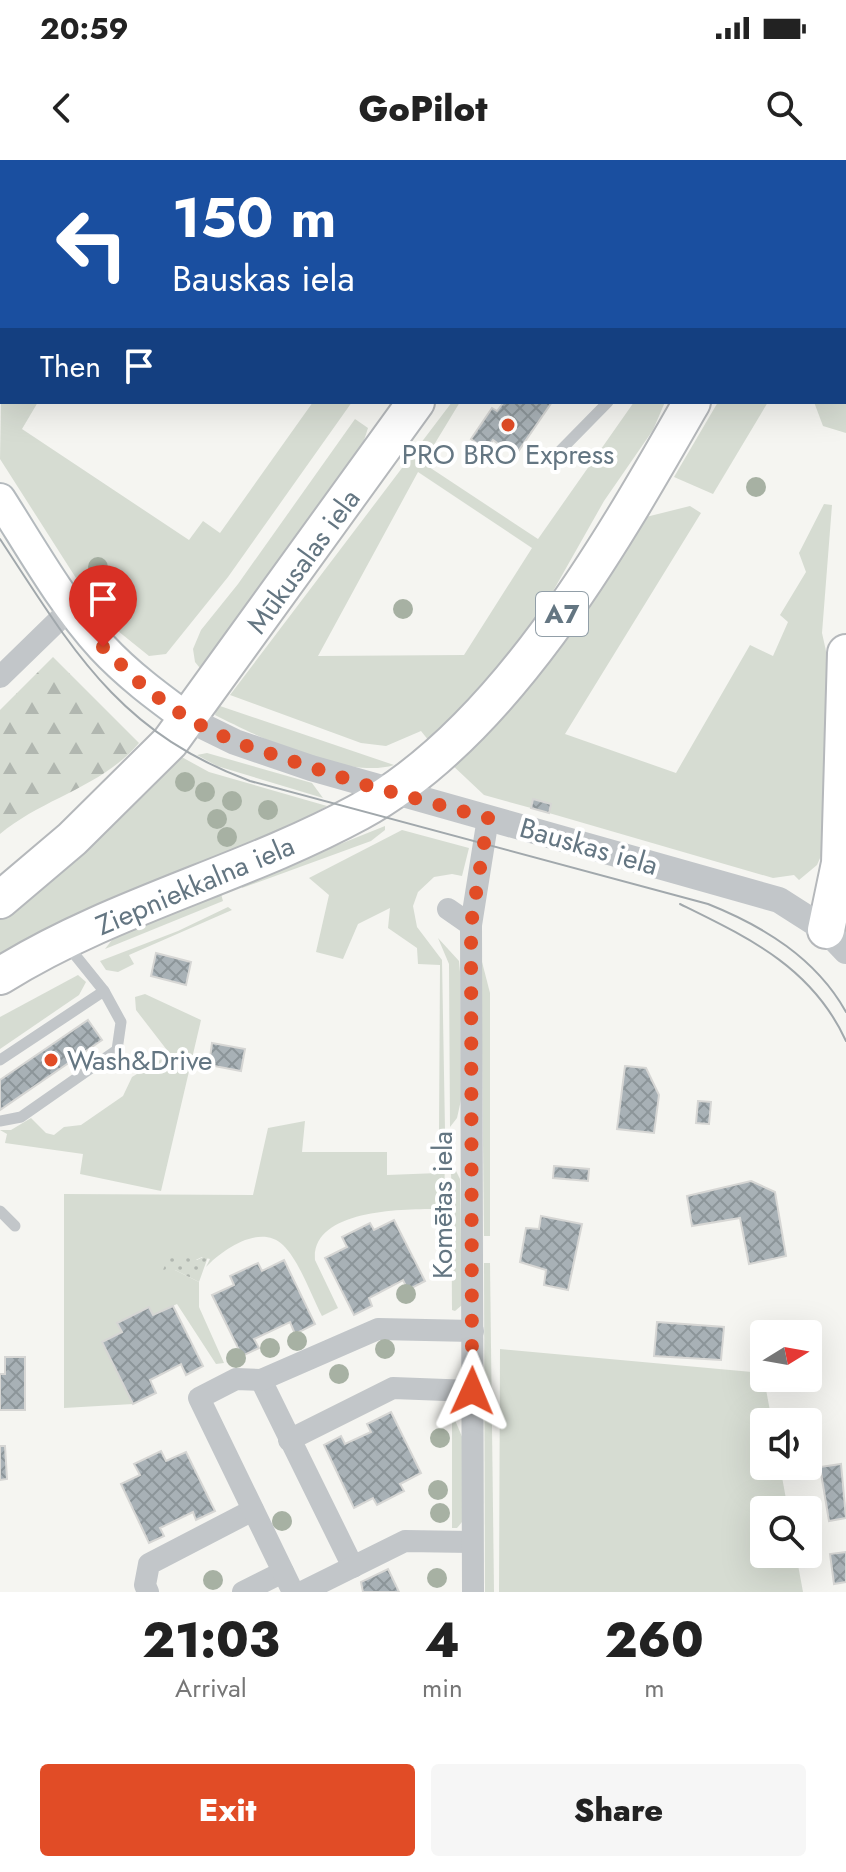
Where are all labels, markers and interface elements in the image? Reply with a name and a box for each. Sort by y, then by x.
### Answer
text: 20:59 [40,7,129,50]
text: GoPilot [359,82,487,134]
icon: back [40,86,84,130]
icon: search [762,86,806,130]
text: 150 m [172,177,336,258]
icon: left [40,192,144,296]
text: Bauskas iela [172,252,355,304]
icon: arrive [117,344,161,388]
text: Then [40,345,101,388]
marker: PRO BRO Express [499,416,517,434]
place label: PRO BRO Express [402,434,614,475]
street label: Mūkusalas iela [237,480,370,642]
pin [69,565,137,647]
icon: arrive [81,577,125,621]
road number: A7 [536,592,588,636]
street label: Bauskas iela [515,807,663,886]
street label: Ziepniekkalna iela [90,825,301,946]
place label: Wash&Drive [67,1040,213,1081]
marker: Wash&Drive [42,1051,60,1069]
street label: Komētas iela [422,1131,463,1279]
north arrow [750,1320,822,1392]
map controls [750,1320,822,1568]
position arrow [430,1349,514,1433]
button: sound [750,1408,822,1480]
button: search [750,1496,822,1568]
text: 21:03 [142,1606,280,1675]
text: 4 [425,1606,460,1675]
text: 260 [605,1606,704,1675]
text: Arrival [175,1669,247,1707]
text: min [422,1669,463,1707]
text: m [644,1669,664,1707]
button: Exit [40,1764,415,1856]
button: Share [431,1764,806,1856]

